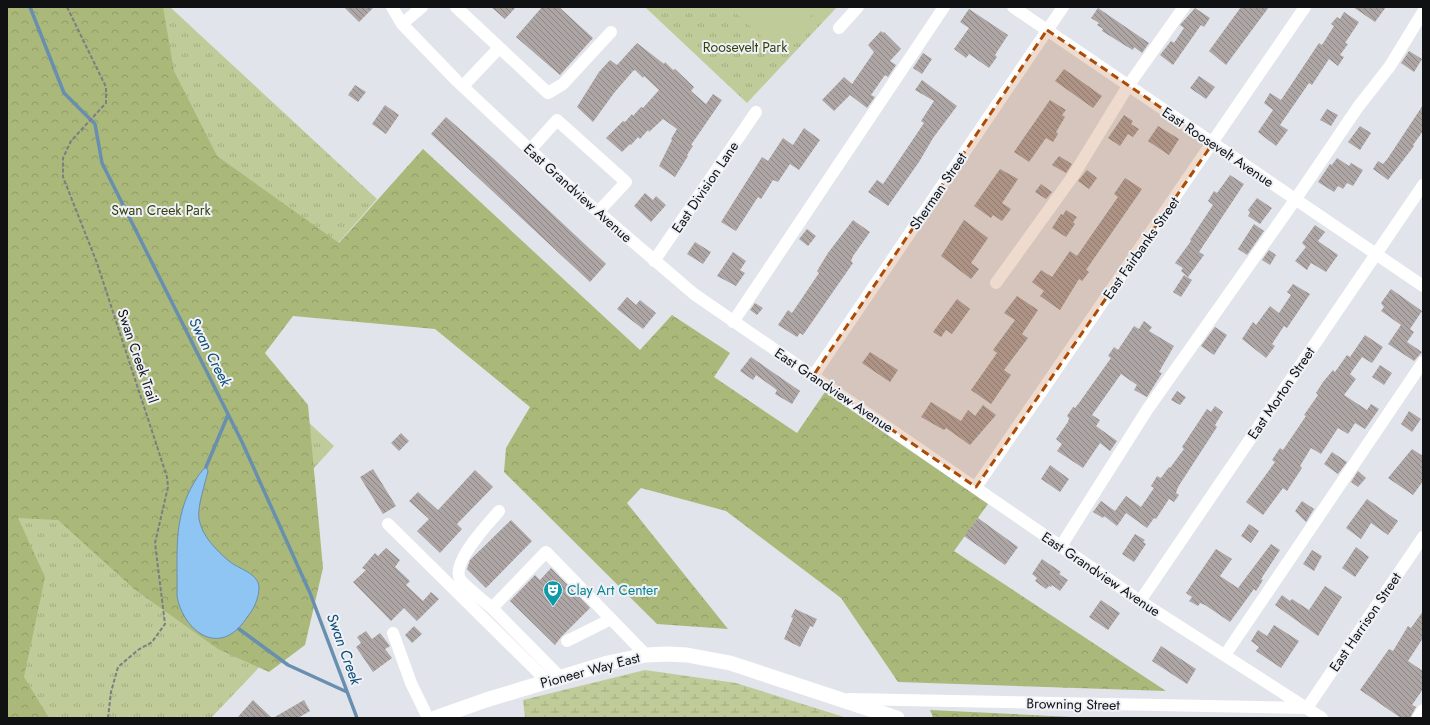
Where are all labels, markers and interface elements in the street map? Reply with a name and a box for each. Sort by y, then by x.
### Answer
park label: Roosevelt Park [703,37,788,57]
street label: East Roosevelt Avenue [1158,102,1278,192]
street label: East Division Lane [667,137,743,237]
street label: East Grandview Avenue [519,139,637,247]
street label: Sherman Street [905,148,972,234]
street label: East Fairbanks Street [1098,192,1184,303]
park label: Swan Creek Park [111,200,212,220]
street label: Swan Creek Trail [113,306,163,406]
water label: Swan Creek [183,314,237,391]
street label: East Morton Street [1243,342,1320,443]
street label: East Grandview Avenue [771,343,897,437]
street label: East Grandview Avenue [1038,527,1164,621]
street label: East Harrison Street [1324,568,1406,676]
theatre icon: Clay Art Center [542,579,564,607]
place label: Clay Art Center [567,580,658,600]
water label: Swan Creek [321,610,367,688]
street label: Pioneer Way East [538,647,643,693]
street label: Browning Street [1026,693,1120,715]

